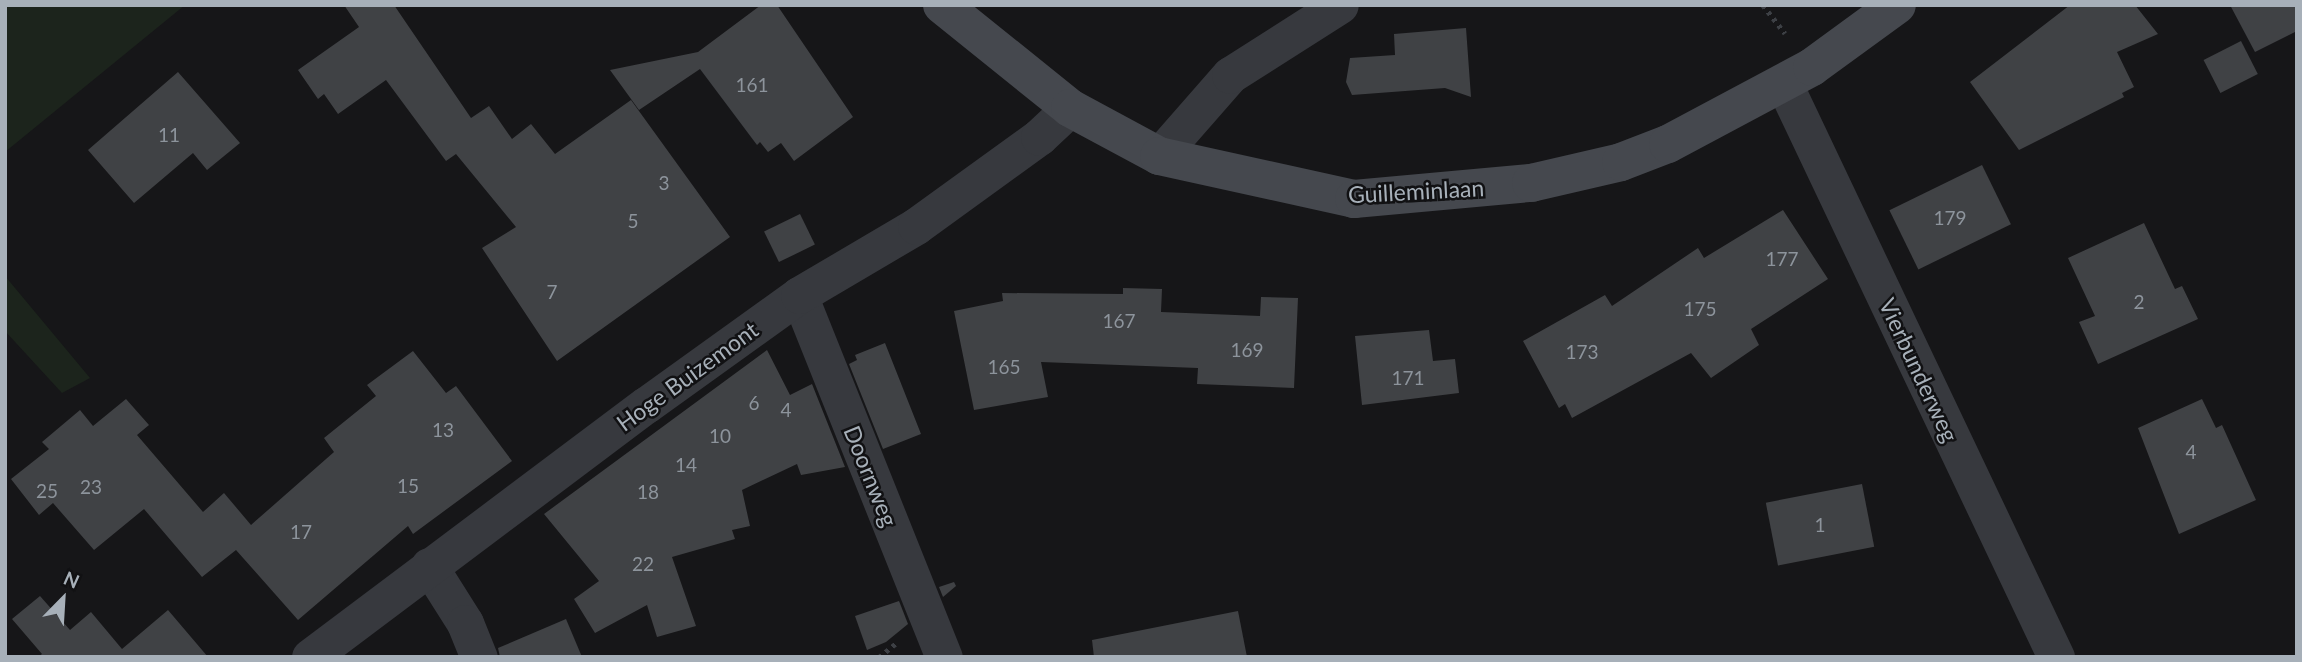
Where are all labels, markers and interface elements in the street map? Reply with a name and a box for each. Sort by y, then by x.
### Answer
house number: 161 [735,74,769,96]
house number: 11 [158,124,180,146]
house number: 3 [658,172,670,194]
street label: Guilleminlaan [1347,174,1485,208]
house number: 179 [1933,207,1967,229]
house number: 5 [627,210,639,232]
house number: 177 [1765,248,1799,270]
house number: 7 [546,281,558,303]
house number: 2 [2133,291,2145,313]
street label: Vierbunderweg [1874,294,1964,446]
house number: 175 [1683,298,1717,320]
house number: 167 [1102,310,1136,332]
street label: Hoge Buizemont [611,315,763,437]
house number: 169 [1230,339,1264,361]
house number: 173 [1565,341,1599,363]
house number: 165 [987,356,1021,378]
house number: 171 [1391,367,1425,389]
house number: 6 [748,392,760,414]
house number: 4 [780,399,792,421]
house number: 13 [432,419,454,441]
street label: Doornweg [838,421,904,531]
house number: 10 [709,425,731,447]
house number: 4 [2185,441,2197,463]
house number: 14 [675,454,697,476]
house number: 15 [397,475,419,497]
house number: 23 [80,476,102,498]
house number: 25 [36,480,58,502]
house number: 18 [637,481,659,503]
house number: 1 [1814,514,1826,536]
house number: 17 [290,521,312,543]
house number: 22 [632,553,654,575]
north arrow [28,564,98,634]
text: N [60,566,83,593]

